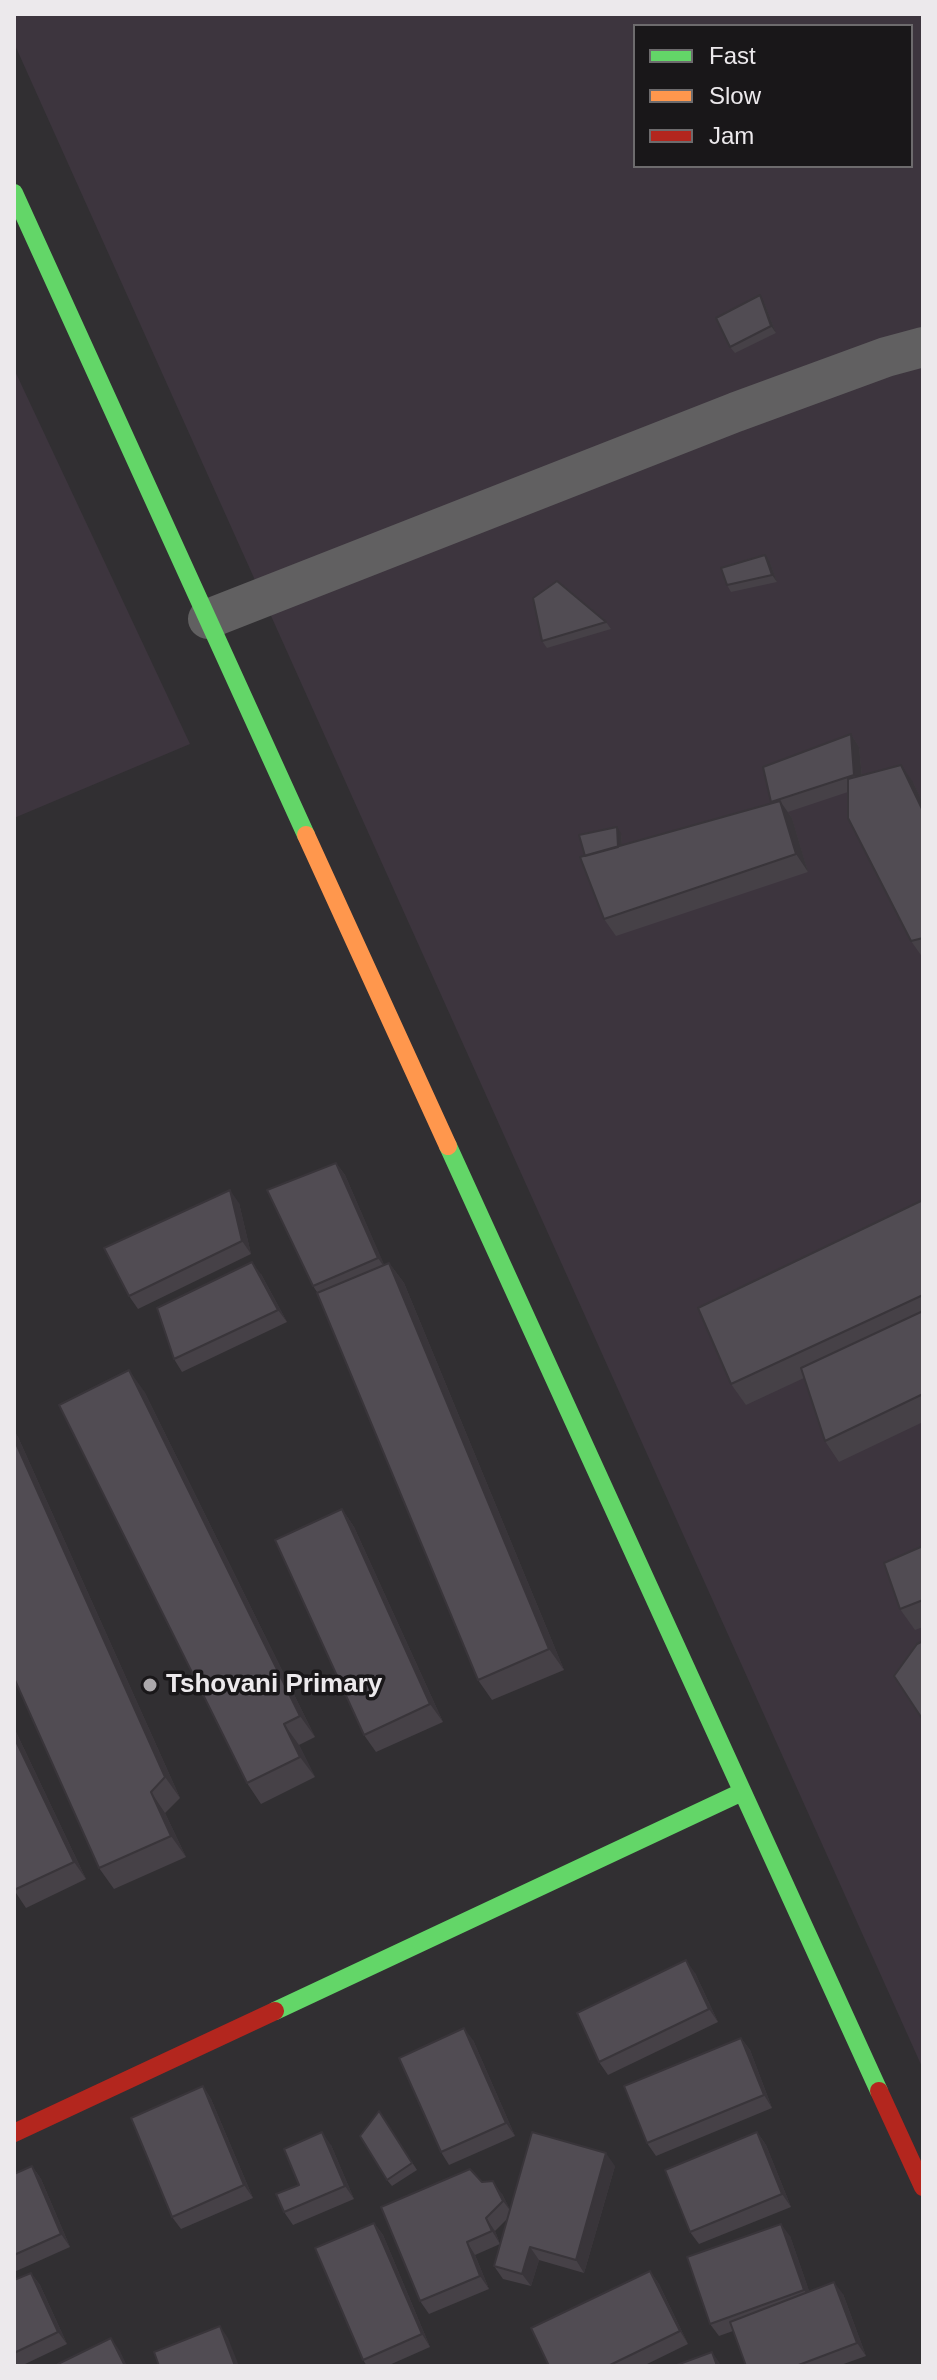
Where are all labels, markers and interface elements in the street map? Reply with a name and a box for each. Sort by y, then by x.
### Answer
legend [633,24,913,168]
text: Fast [709,42,756,69]
text: Slow [709,82,761,109]
text: Jam [709,122,754,149]
place label: Tshovani Primary [166,1669,382,1701]
marker: Tshovani Primary [141,1676,159,1694]

